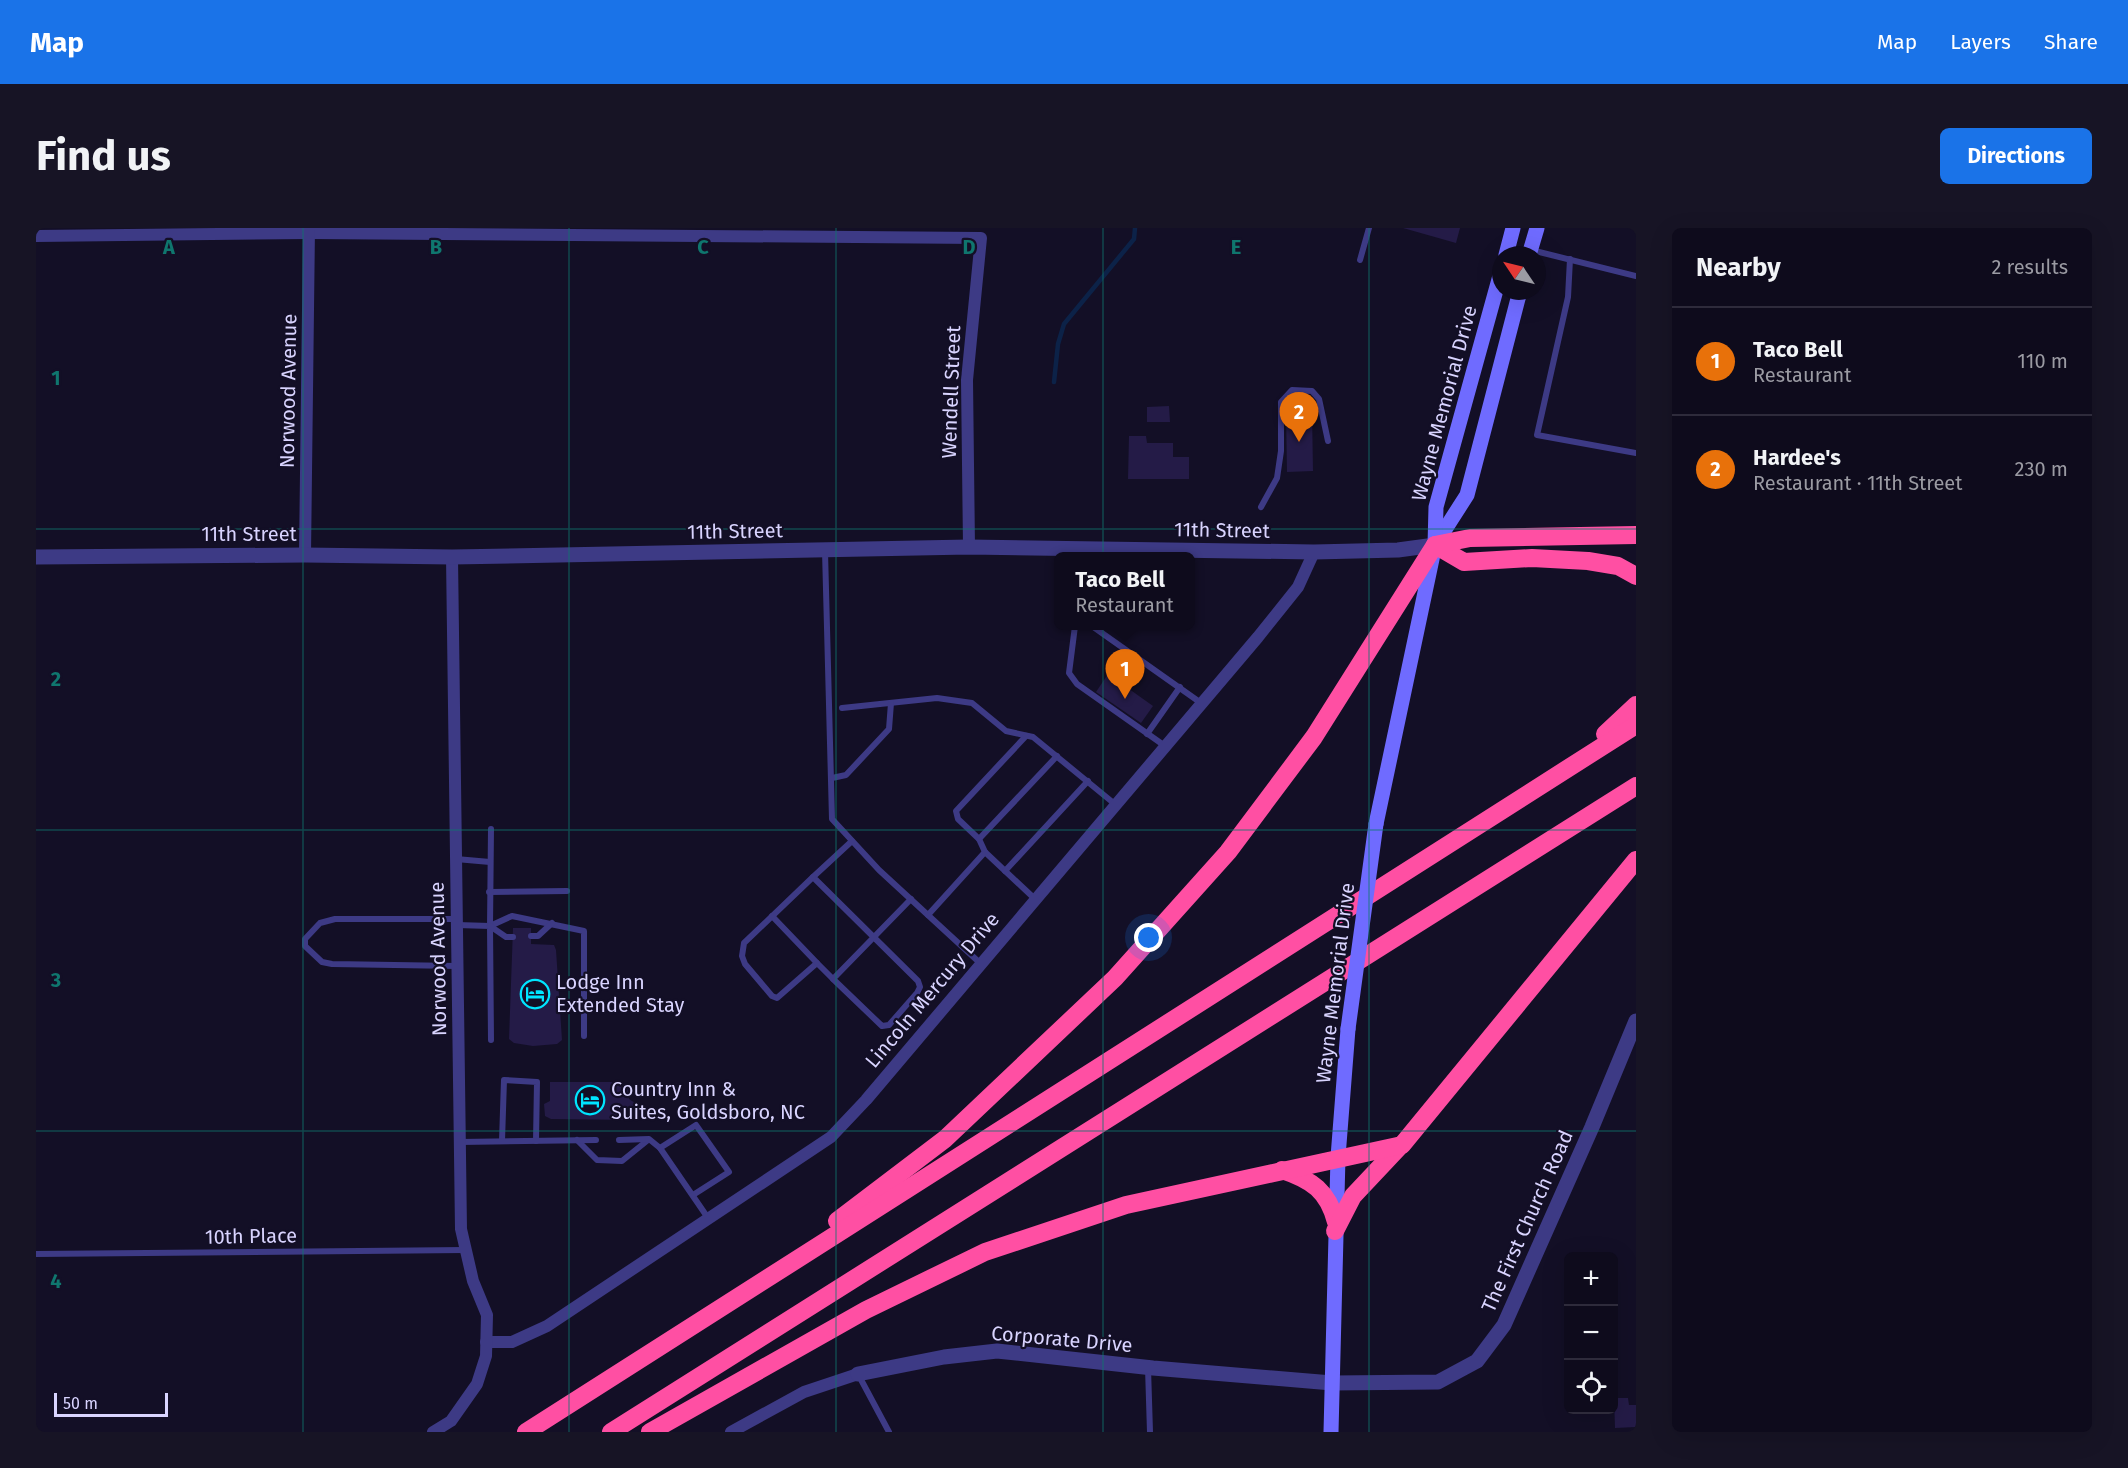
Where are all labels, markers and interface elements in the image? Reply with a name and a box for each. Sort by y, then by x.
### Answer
text: Map [30,26,84,59]
text: Map [1877,29,1917,55]
text: Layers [1950,29,2011,55]
text: Share [2044,29,2098,55]
button: Directions [1940,128,2092,184]
text: Find us [36,131,171,181]
text: A [162,235,176,259]
text: B [430,235,442,259]
text: C [697,235,709,259]
text: D [962,235,976,259]
text: E [1231,235,1241,259]
north arrow [1492,246,1546,300]
text: Nearby [1696,252,1781,283]
text: 2 results [1991,255,2068,279]
street label: Wayne Memorial Drive [1406,303,1482,503]
street label: Norwood Avenue [275,314,301,468]
street label: Wendell Street [937,324,965,459]
text: Taco Bell [1753,336,1843,363]
text: 1 [1711,349,1720,373]
text: 110 m [2017,349,2068,373]
text: Restaurant [1753,363,1851,387]
text: 1 [51,366,61,390]
pin: 2 [1280,392,1318,442]
text: Hardee's [1753,444,1841,471]
text: 2 [1710,457,1721,481]
text: 230 m [2015,457,2068,481]
text: Restaurant · 11th Street [1753,471,1962,495]
street label: 11th Street [1174,517,1271,543]
street label: 11th Street [687,518,784,544]
street label: 11th Street [201,522,298,546]
popup [1054,552,1195,630]
text: Taco Bell [1075,566,1165,593]
text: Restaurant [1075,593,1174,617]
pin: 1 [1106,650,1144,699]
text: 2 [51,667,61,691]
street label: Wayne Memorial Drive [1311,881,1359,1085]
street label: Norwood Avenue [425,882,451,1036]
street label: Lincoln Mercury Drive [860,907,1004,1073]
your location [1134,923,1163,952]
text: 3 [50,968,61,992]
place label: Lodge Inn Extended Stay [556,970,685,1017]
hotel icon: Lodge Inn Extended Stay [519,978,551,1010]
place label: Country Inn & Suites, Goldsboro, NC [611,1077,805,1124]
hotel icon: Country Inn & Suites, Goldsboro, NC [574,1084,606,1116]
street label: The First Church Road [1476,1126,1578,1316]
street label: 10th Place [205,1223,297,1249]
map controls [1564,1252,1618,1414]
button: + [1564,1252,1618,1306]
text: 4 [50,1269,62,1293]
button: − [1564,1306,1618,1360]
street label: Corporate Drive [990,1321,1134,1357]
button: locate [1564,1360,1618,1414]
scale bar [54,1390,168,1418]
text: 50 m [63,1394,98,1413]

